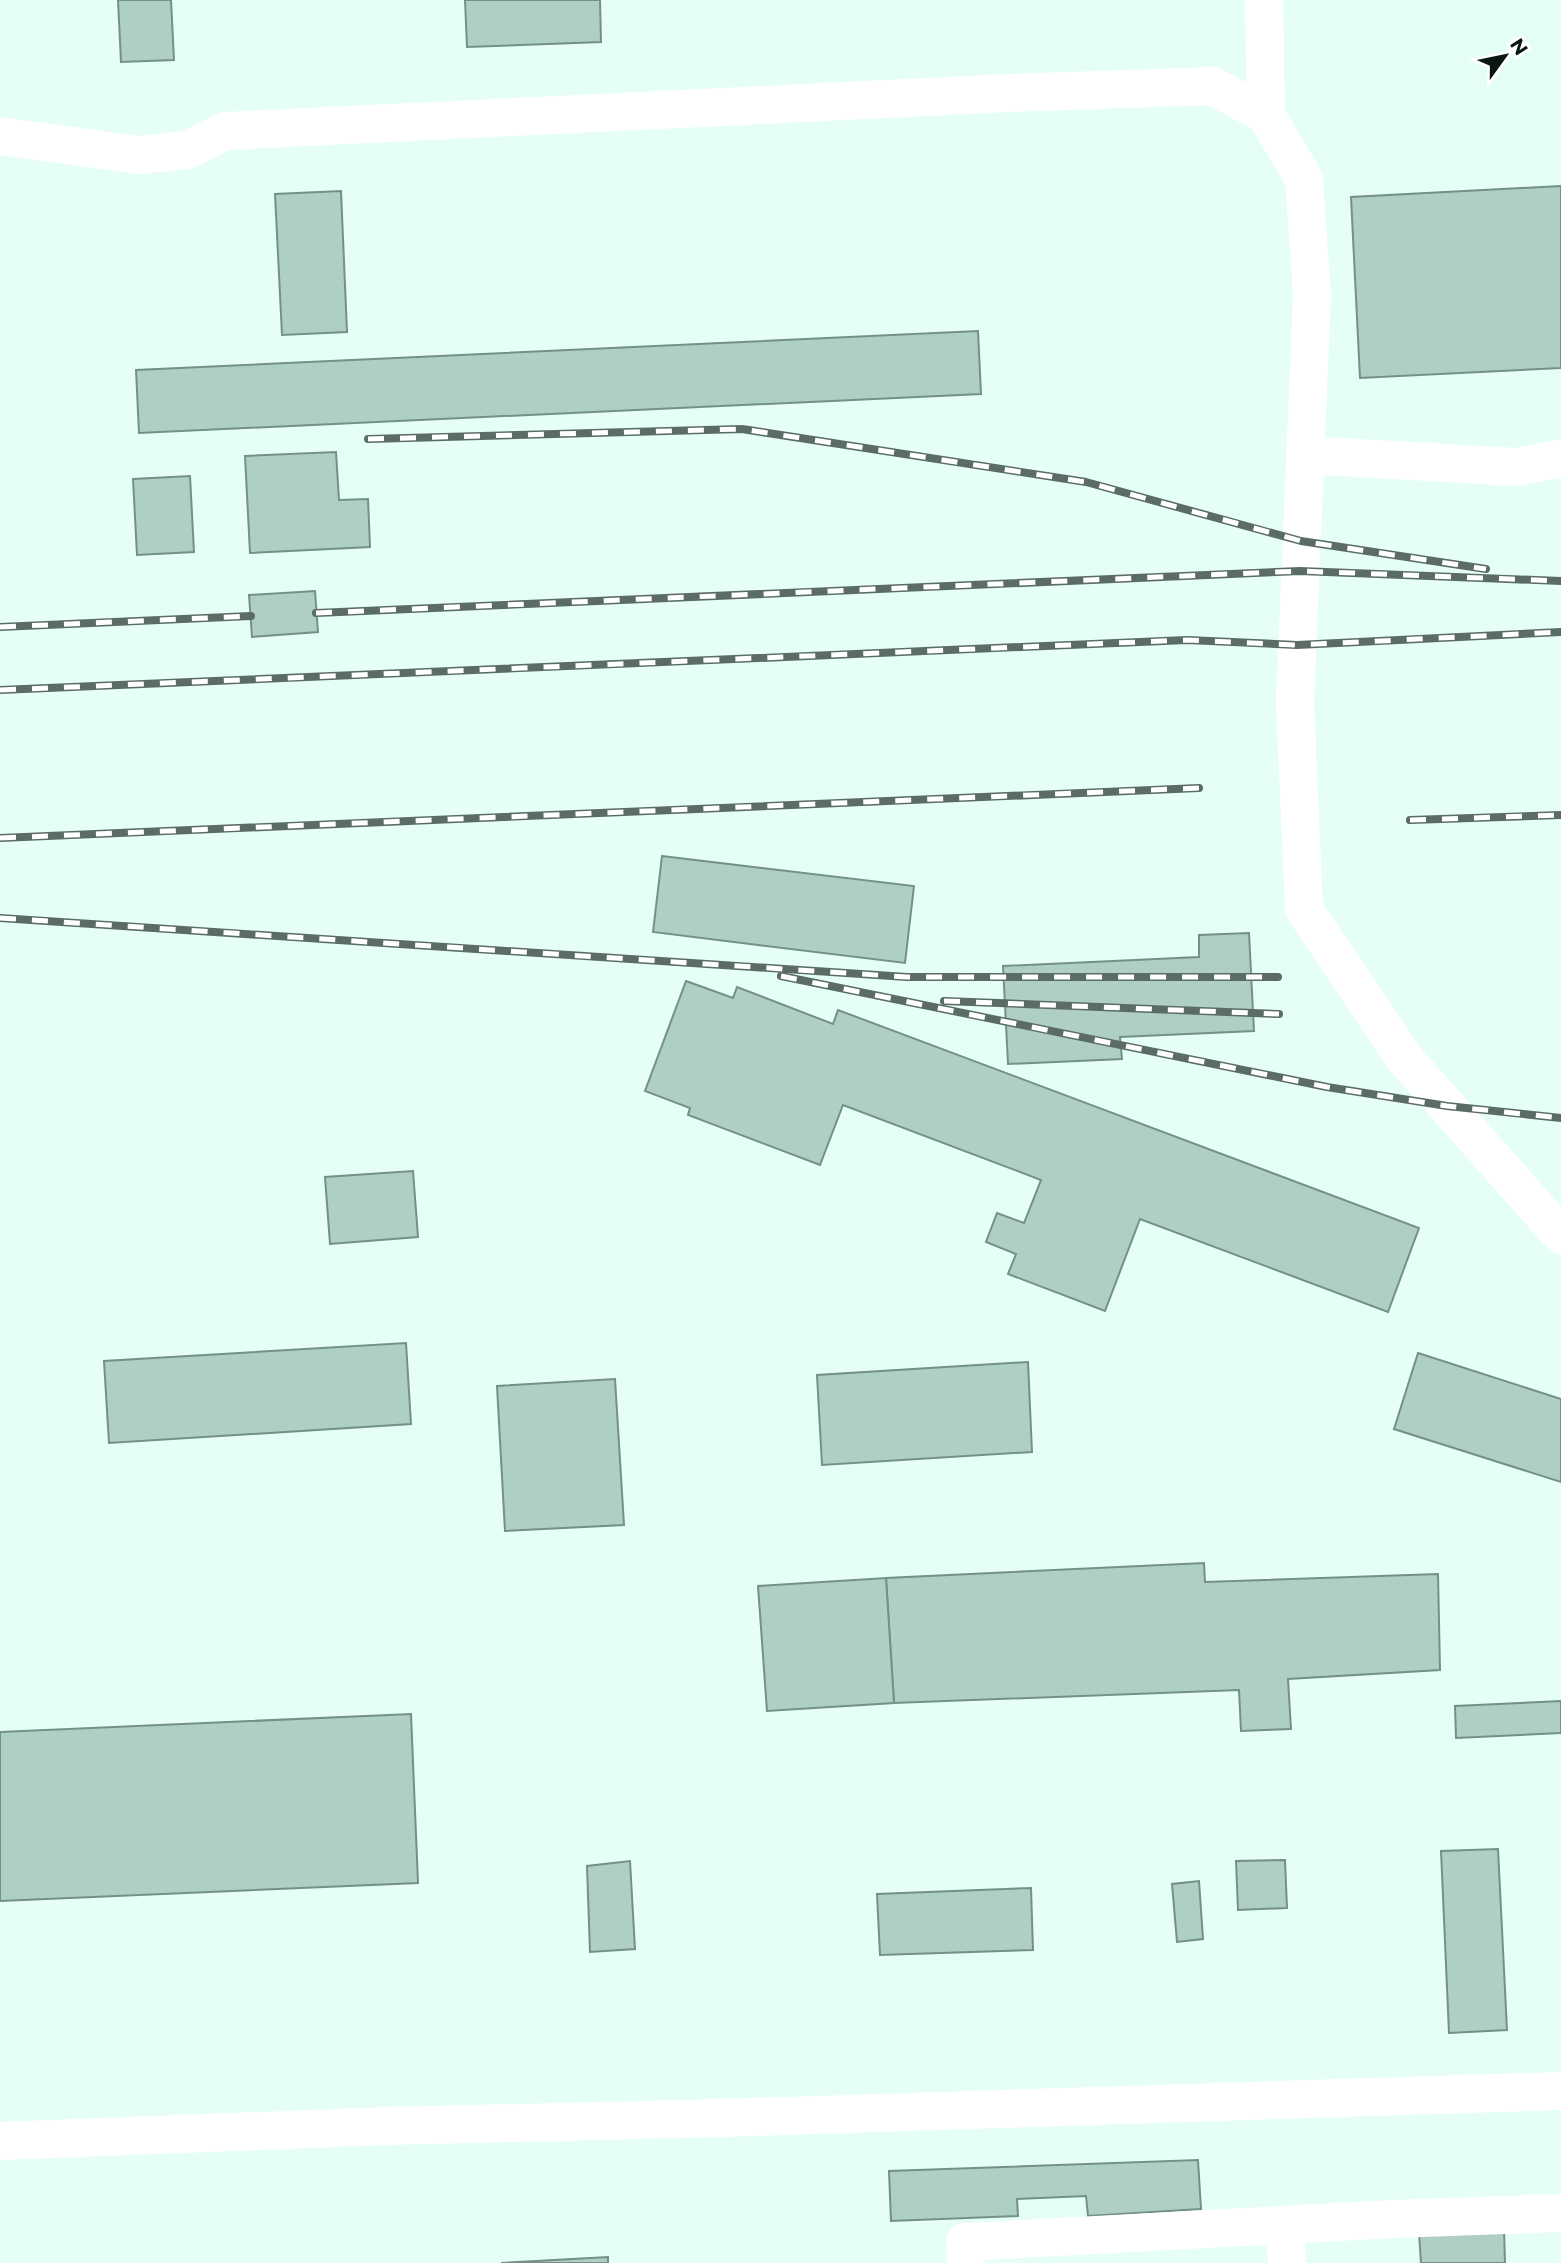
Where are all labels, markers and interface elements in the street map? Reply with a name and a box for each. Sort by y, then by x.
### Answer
north arrow [1470,21,1540,91]
text: N [1505,34,1533,60]

